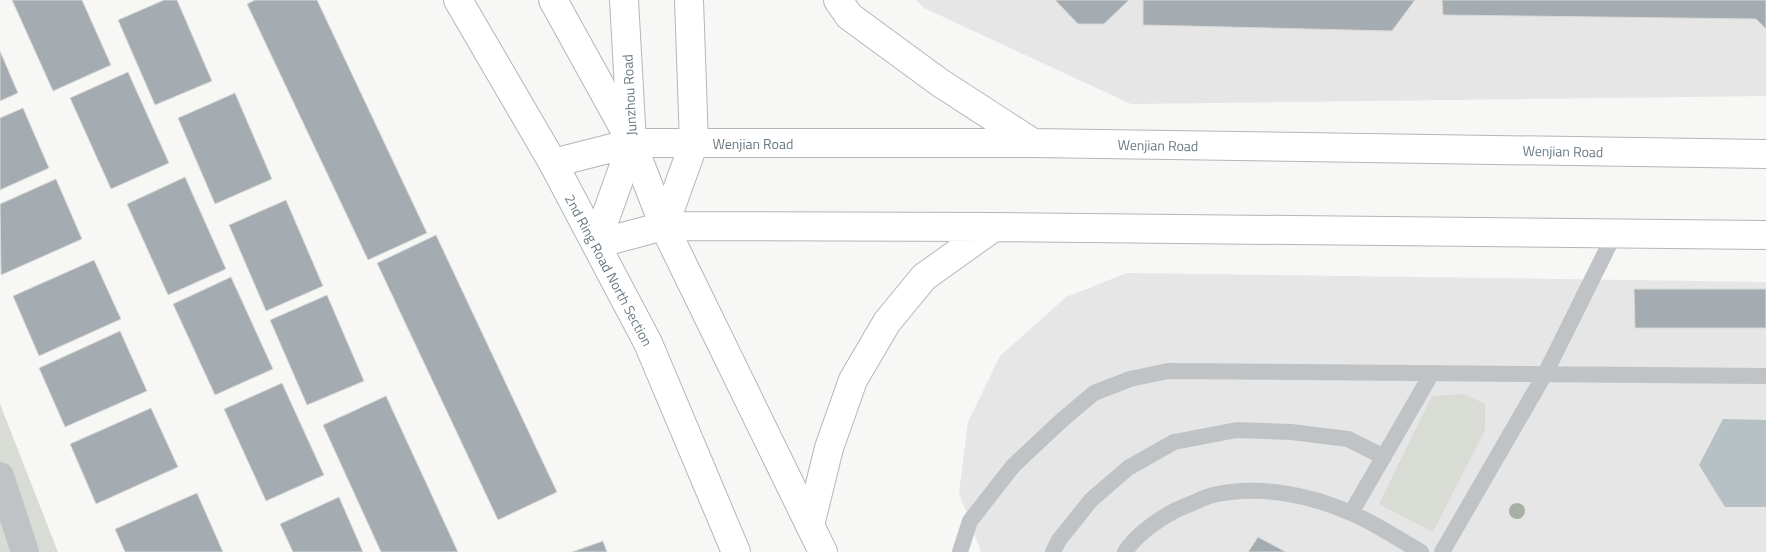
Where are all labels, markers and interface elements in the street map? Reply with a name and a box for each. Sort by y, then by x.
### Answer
street label: Junzhou Road [616,54,642,136]
street label: Wenjian Road [713,133,793,154]
street label: Wenjian Road [1117,134,1199,156]
street label: Wenjian Road [1522,140,1604,162]
street label: 2nd Ring Road North Section [560,190,658,350]

